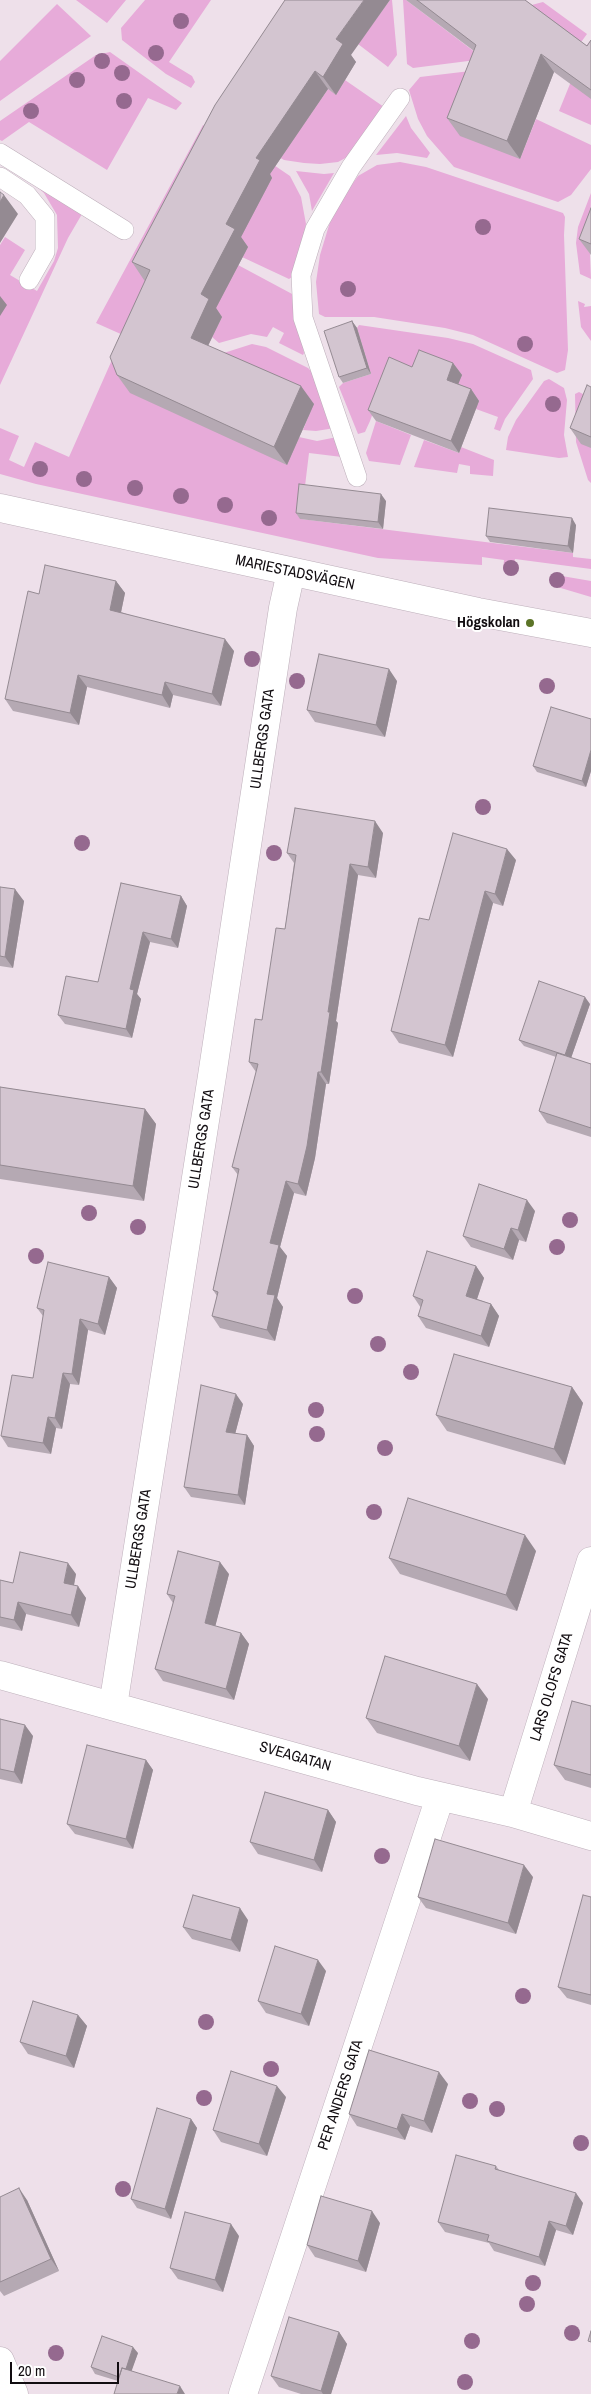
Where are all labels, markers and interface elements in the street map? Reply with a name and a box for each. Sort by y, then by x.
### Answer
street label: MARIESTADSVÄGEN [234,552,356,594]
place label: Högskolan [457,614,520,632]
marker: Högskolan [524,617,536,629]
street label: ULLBERGS GATA [247,688,279,790]
street label: ULLBERGS GATA [185,1088,219,1190]
street label: ULLBERGS GATA [122,1488,156,1590]
street label: LARS OLOFS GATA [527,1631,577,1743]
street label: SVEAGATAN [257,1738,333,1776]
street label: PER ANDERS GATA [315,2037,367,2153]
scale bar [12,2352,121,2384]
text: 20 m [18,2360,45,2381]

